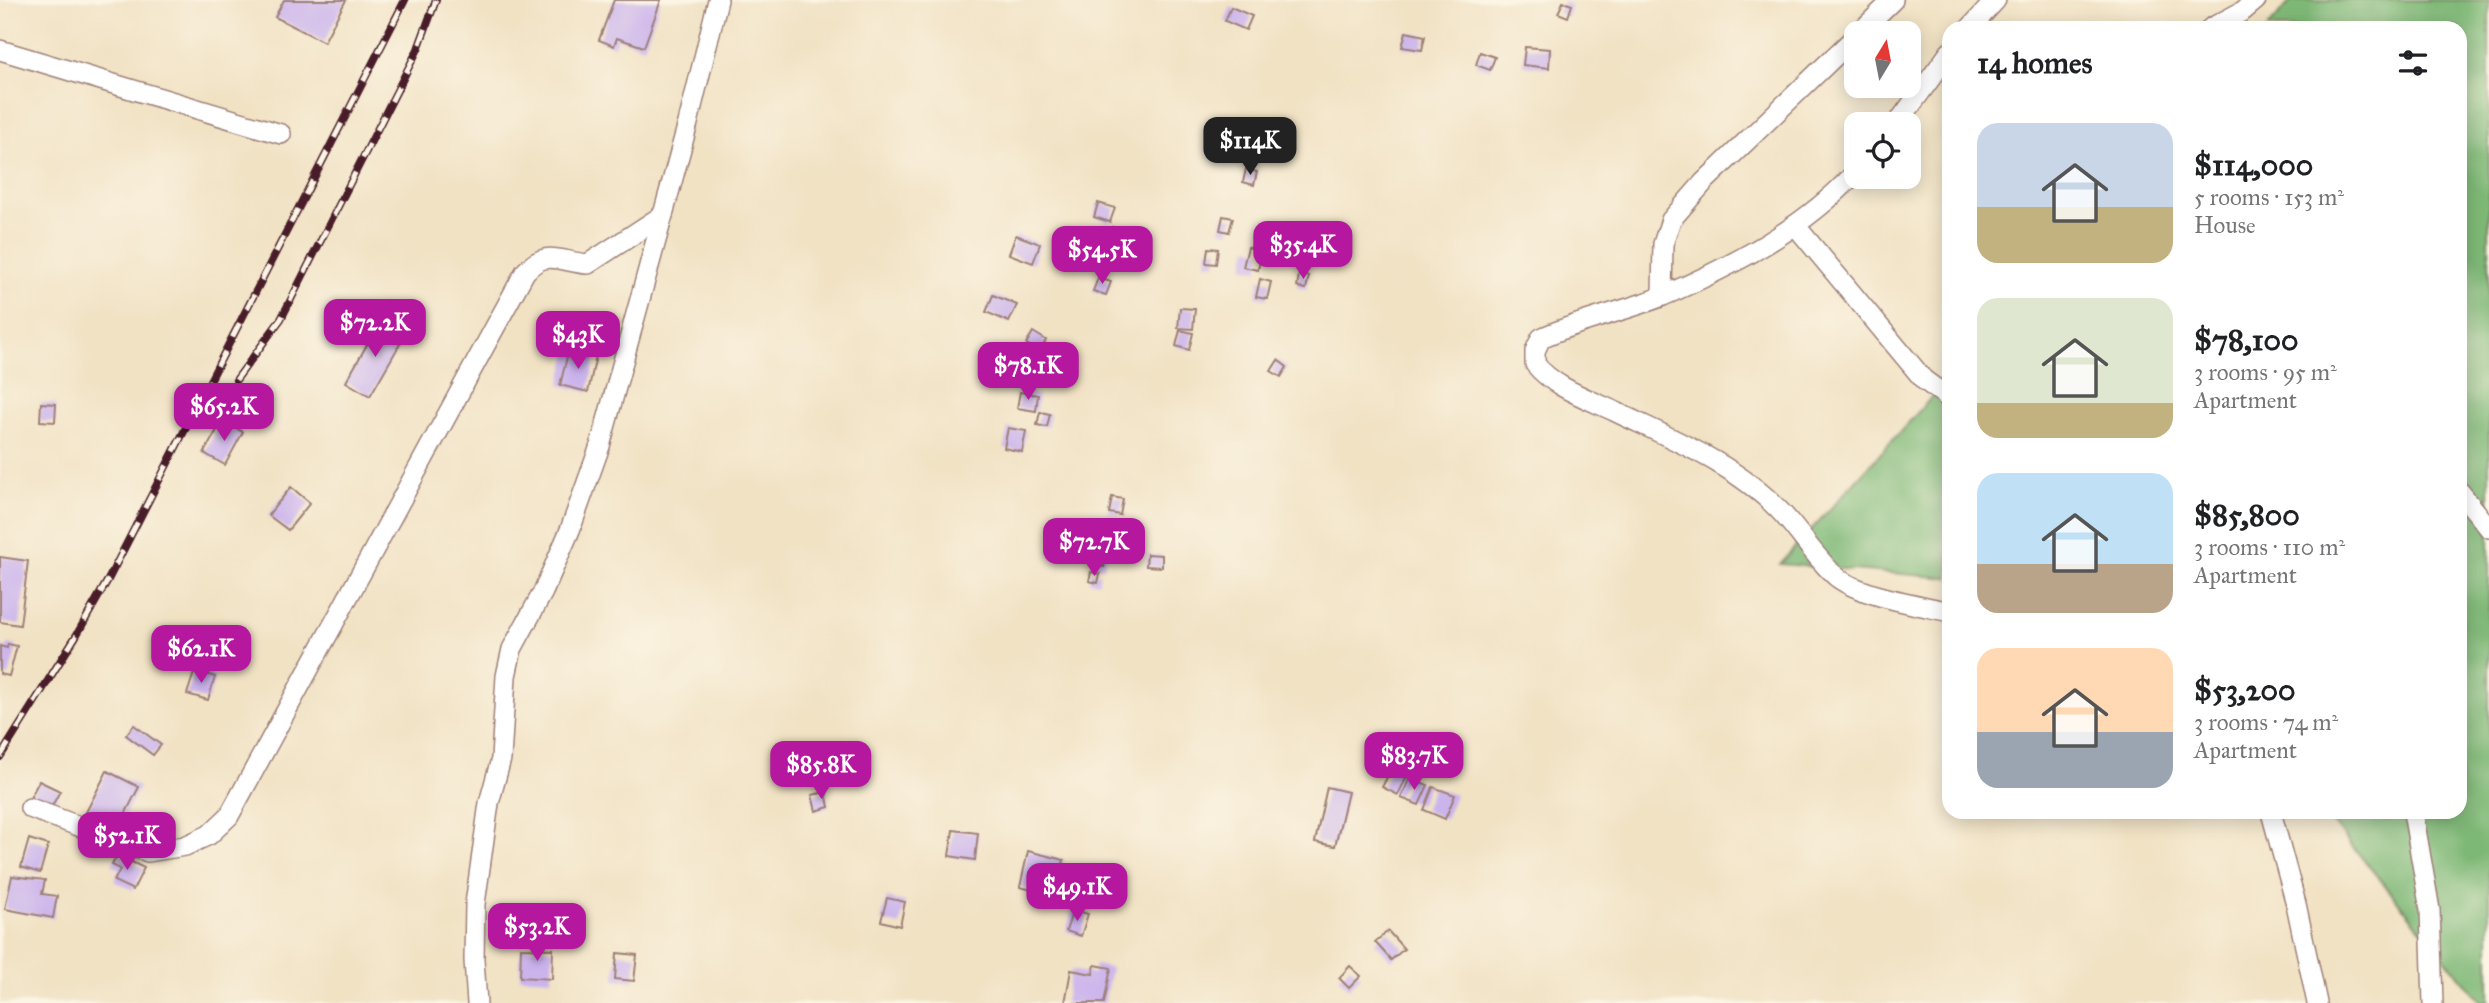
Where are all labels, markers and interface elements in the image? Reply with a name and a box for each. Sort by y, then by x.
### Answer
north arrow [1844,21,1922,98]
map controls [1844,21,1921,189]
icon: filters [2394,44,2432,82]
text: 14 homes [1977,45,2092,81]
button: locate [1844,112,1921,189]
pin: $114K [1201,118,1299,177]
text: $114K [1219,126,1281,154]
text: $114,000 [2194,147,2313,183]
icon: home [2033,151,2117,235]
text: 5 rooms · 153 m² [2194,183,2344,211]
text: House [2194,211,2256,239]
pin: $35.4K [1246,222,1360,281]
pin: $54.5K [1045,226,1159,286]
text: $35.4K [1269,230,1337,258]
text: $54.5K [1068,235,1136,263]
pin: $72.2K [318,300,432,359]
text: $72.2K [340,308,410,336]
pin: $43K [537,312,619,371]
text: $43K [552,320,604,348]
text: $78,100 [2194,322,2298,358]
icon: home [2033,326,2117,410]
pin: $78.1K [971,342,1085,402]
text: $78.1K [994,351,1062,379]
text: 3 rooms · 95 m² [2194,358,2337,386]
pin: $65.2K [167,384,281,443]
text: Apartment [2194,386,2297,414]
text: $65.2K [190,392,258,420]
text: $85,800 [2194,497,2300,533]
icon: home [2033,501,2117,585]
pin: $72.7K [1037,518,1151,578]
text: $72.7K [1059,527,1129,555]
text: 3 rooms · 110 m² [2194,533,2345,561]
text: Apartment [2194,561,2297,589]
pin: $62.1K [144,626,258,685]
text: $62.1K [167,634,235,662]
text: $53,200 [2194,672,2295,708]
icon: home [2033,676,2117,760]
text: 3 rooms · 74 m² [2194,708,2338,736]
pin: $83.7K [1357,732,1471,792]
text: Apartment [2194,736,2297,764]
text: $83.7K [1380,741,1448,769]
pin: $85.8K [764,742,878,801]
text: $85.8K [786,750,856,778]
pin: $52.1K [70,812,184,872]
text: $52.1K [94,821,160,849]
pin: $49.1K [1020,864,1134,923]
text: $49.1K [1042,872,1112,900]
pin: $53.2K [480,904,594,963]
text: $53.2K [504,912,570,940]

